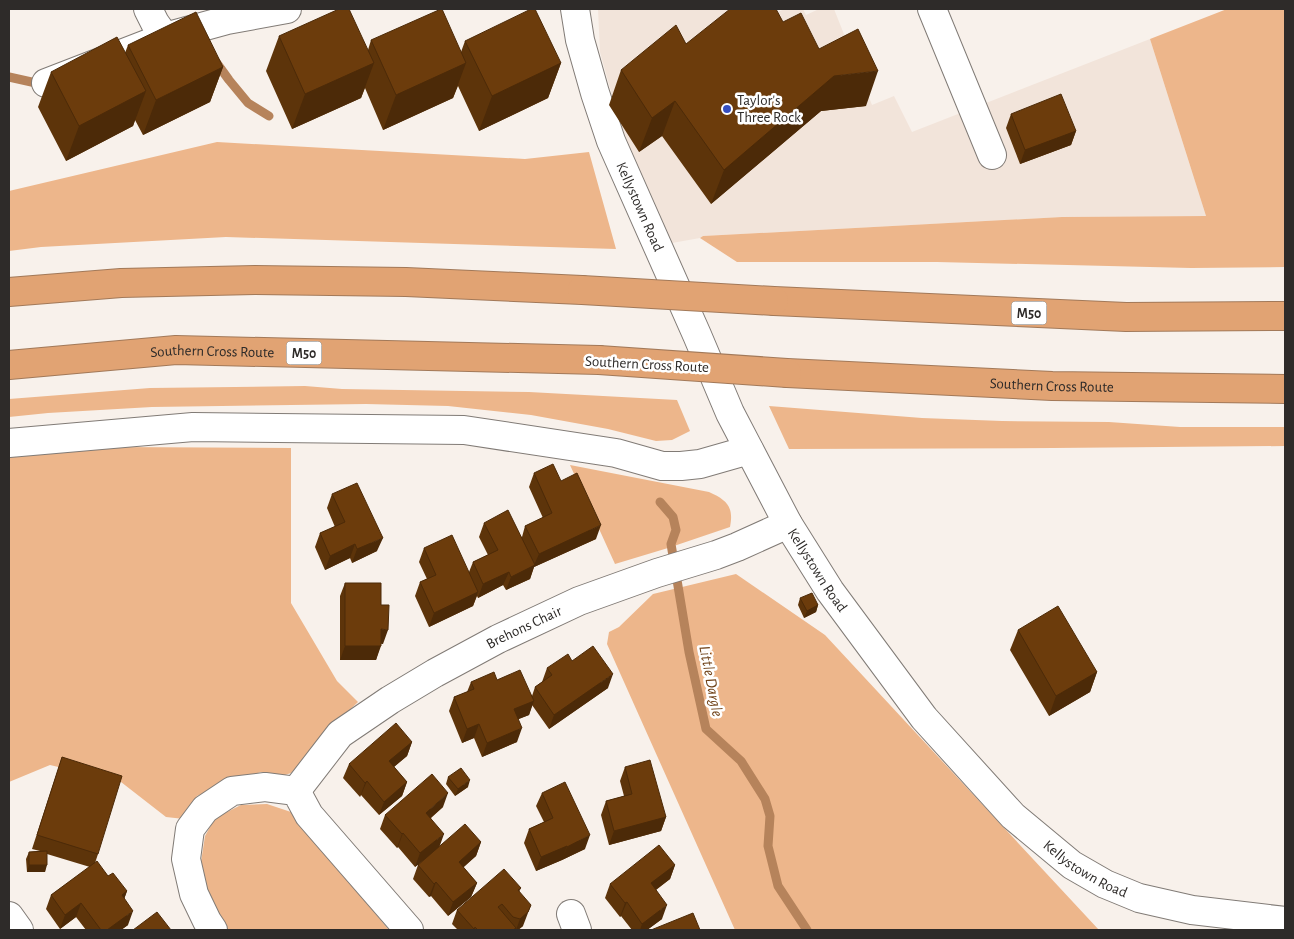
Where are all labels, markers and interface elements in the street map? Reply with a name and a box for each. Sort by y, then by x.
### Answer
place label: Taylor's Three Rock [737,93,801,125]
marker: Taylor's Three Rock [721,103,733,115]
street label: Kellystown Road [613,160,666,254]
road number: M50 [1012,302,1046,324]
road number: M50 [286,342,322,364]
street label: Southern Cross Route [150,343,275,360]
street label: Southern Cross Route [585,354,709,375]
street label: Southern Cross Route [989,376,1114,395]
street label: Kellystown Road [785,526,850,615]
street label: Brehons Chair [484,603,564,652]
water label: Little Dargle [696,644,726,718]
street label: Kellystown Road [1040,838,1130,900]

